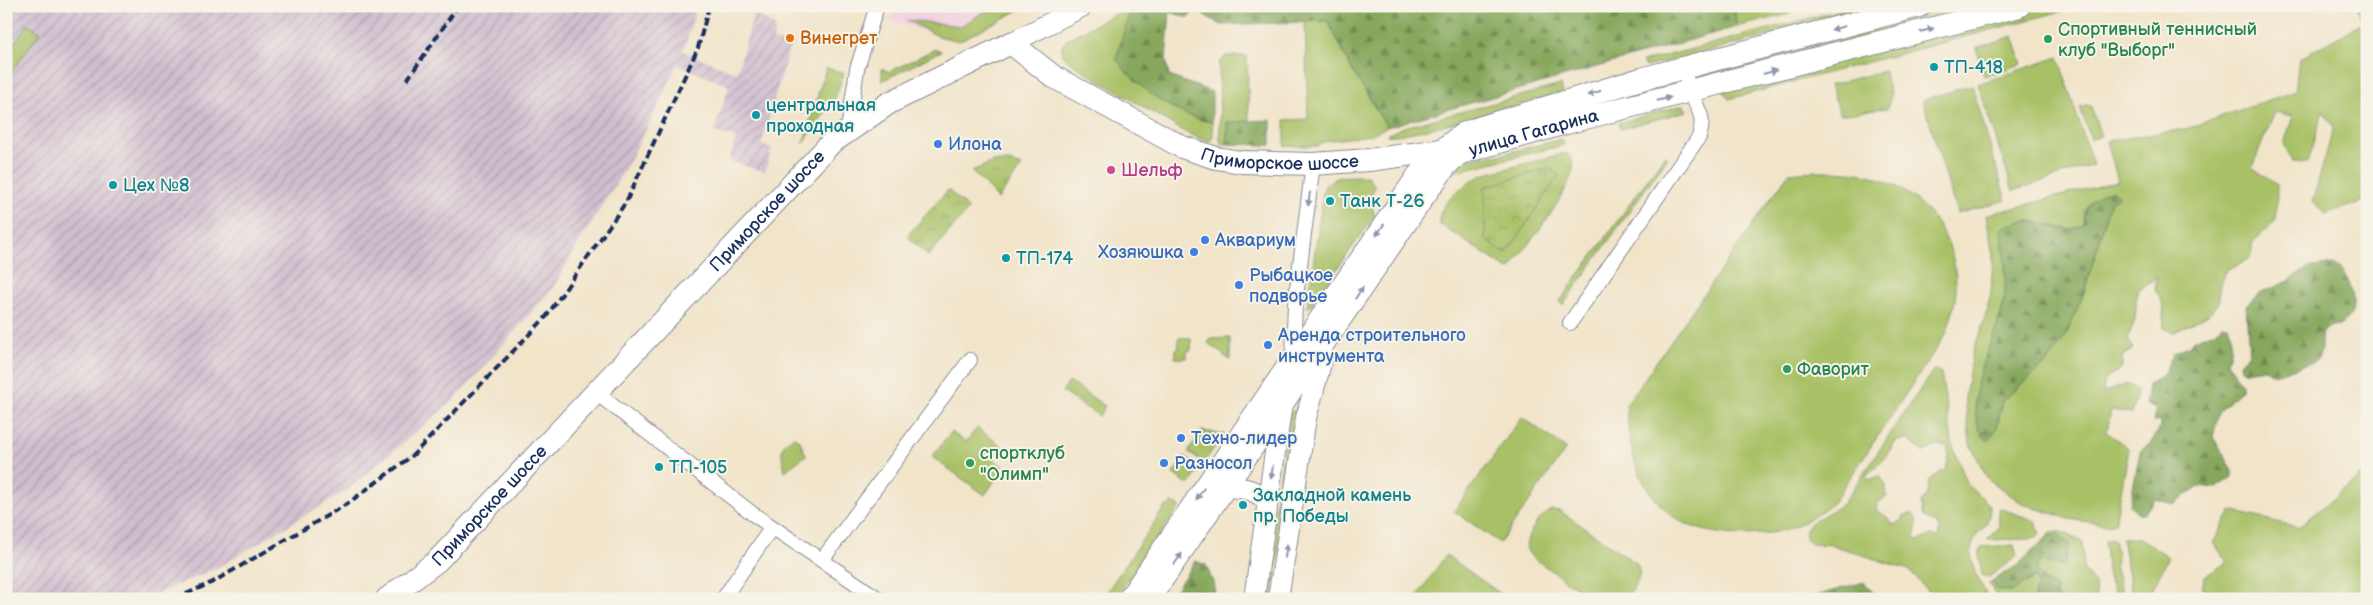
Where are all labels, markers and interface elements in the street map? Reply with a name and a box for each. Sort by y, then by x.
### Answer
place label: Спортивный теннисный клуб "Выборг" [2058,19,2257,61]
one-way arrow [1830,24,1845,32]
one-way arrow [1919,26,1934,34]
place label: Винегрет [800,28,878,49]
marker: Винегрет [784,32,796,44]
marker: Спортивный теннисный клуб "Выборг" [2042,33,2054,45]
place label: ТП-418 [1944,57,2003,78]
marker: ТП-418 [1928,61,1940,73]
one-way arrow [1762,67,1777,75]
one-way arrow [1586,89,1601,97]
place label: центральная проходная [766,95,876,137]
one-way arrow [1657,95,1672,103]
street label: улица Гагарина [1467,105,1601,161]
marker: центральная проходная [750,109,762,121]
place label: Илона [948,134,1002,155]
marker: Илона [932,138,944,150]
street label: Приморское шоссе [1198,144,1360,175]
street label: Приморское шоссе [705,146,829,276]
place label: Шельф [1121,160,1183,181]
marker: Шельф [1105,164,1117,176]
place label: Цех №8 [123,175,190,196]
marker: Цех №8 [107,179,119,191]
place label: Танк Т-26 [1340,191,1424,212]
one-way arrow [1304,192,1312,208]
marker: Танк Т-26 [1324,195,1336,207]
one-way arrow [1375,223,1385,237]
place label: Аквариум [1214,230,1296,251]
marker: Аквариум [1199,234,1211,246]
place label: Хозяюшка [1098,242,1184,263]
marker: Хозяюшка [1188,246,1200,258]
place label: ТП-174 [1016,248,1073,269]
marker: ТП-174 [1000,252,1012,264]
place label: Рыбацкое подворье [1249,265,1333,307]
marker: Рыбацкое подворье [1233,279,1245,291]
one-way arrow [1354,286,1364,299]
place label: Аренда строительного инструмента [1277,325,1466,367]
marker: Аренда строительного инструмента [1262,339,1274,351]
place label: Фаворит [1797,359,1870,380]
marker: Фаворит [1781,363,1793,375]
place label: Техно-лидер [1191,428,1297,449]
marker: Техно-лидер [1175,432,1187,444]
street label: Приморское шоссе [428,441,552,571]
place label: спортклуб "Олимп" [980,443,1065,485]
place label: Разносол [1174,453,1253,474]
place label: ТП-105 [669,457,727,478]
marker: спортклуб "Олимп" [964,457,976,469]
marker: Разносол [1158,457,1170,469]
marker: ТП-105 [653,461,665,473]
one-way arrow [1268,464,1276,480]
place label: Закладной камень пр. Победы [1253,485,1411,527]
one-way arrow [1195,488,1205,501]
marker: Закладной камень пр. Победы [1237,499,1249,511]
one-way arrow [1282,542,1290,558]
one-way arrow [1173,552,1183,565]

